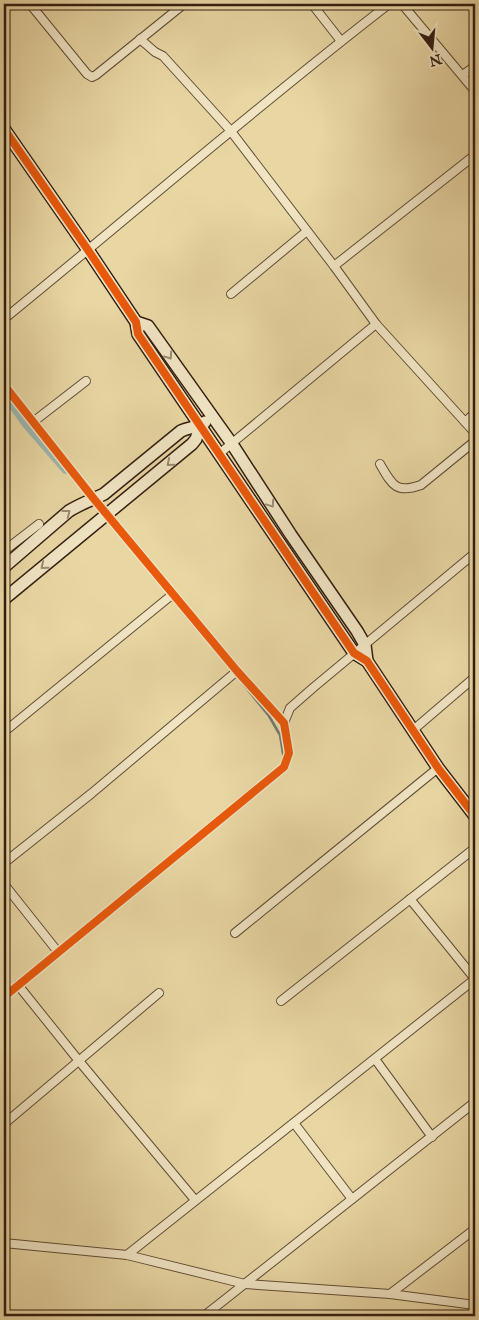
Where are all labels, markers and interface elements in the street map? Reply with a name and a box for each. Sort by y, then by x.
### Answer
north arrow [406,22,456,72]
text: N [427,49,445,70]
one-way arrow [163,350,172,359]
one-way arrow [166,457,175,466]
one-way arrow [264,499,274,508]
one-way arrow [62,510,71,519]
one-way arrow [41,561,50,569]

